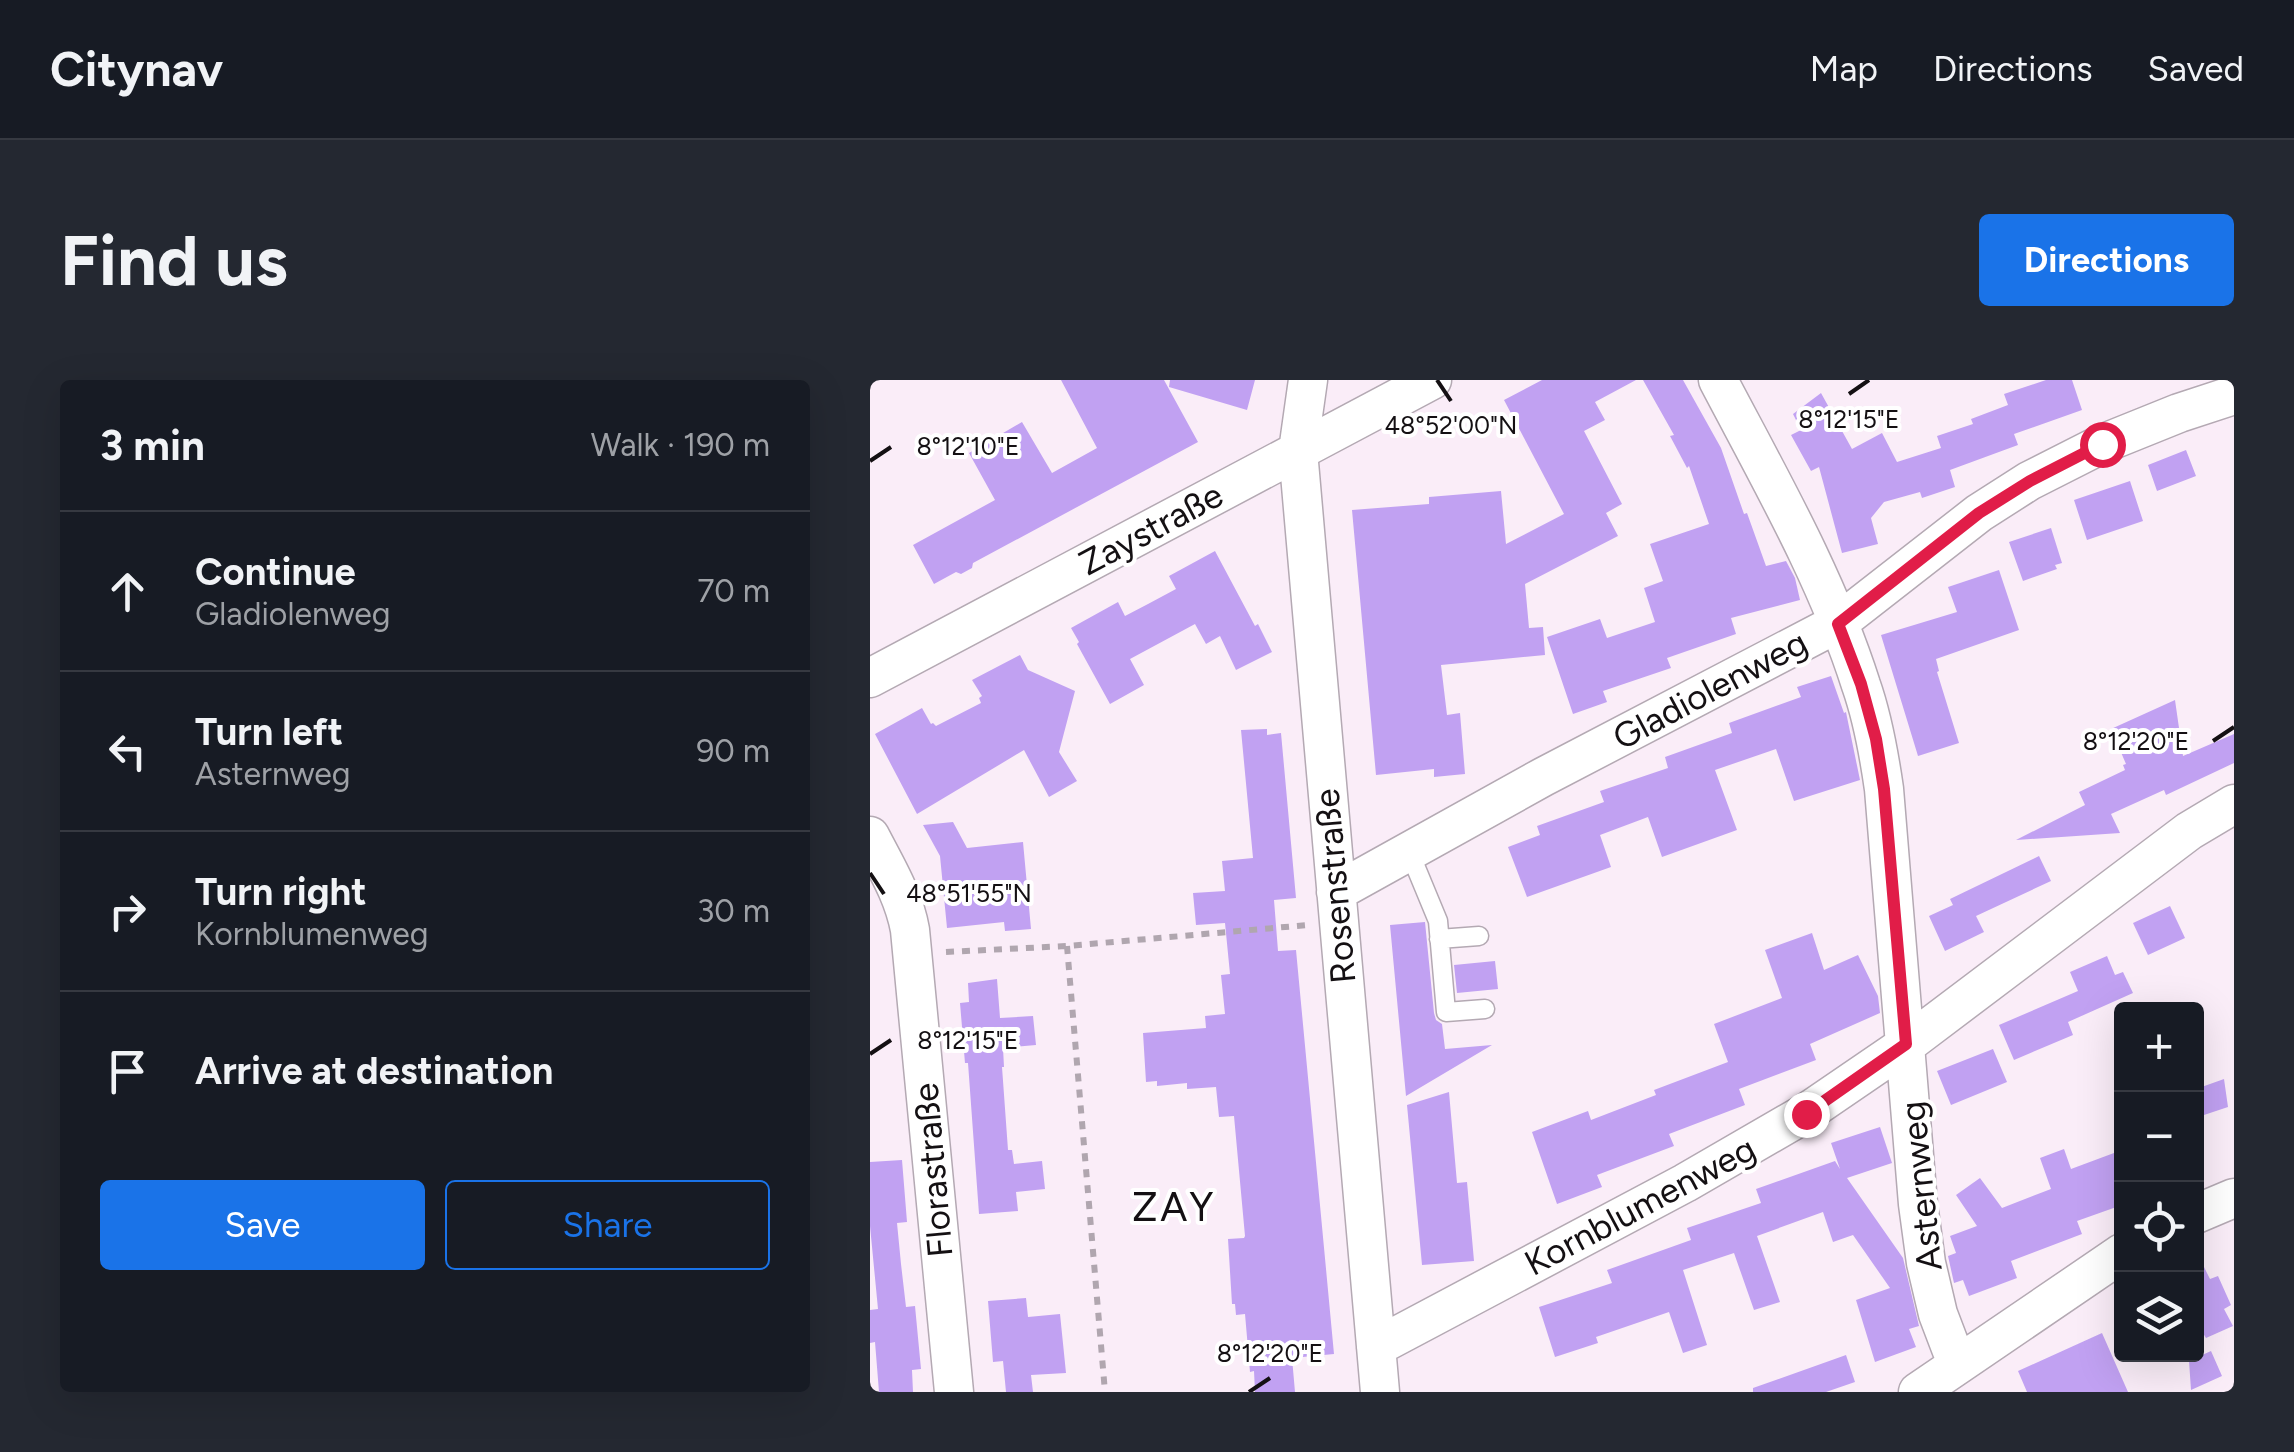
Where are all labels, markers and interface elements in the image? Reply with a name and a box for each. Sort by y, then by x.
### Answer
text: Citynav [50,40,223,98]
text: Map [1810,48,1878,90]
text: Directions [1933,48,2093,90]
text: Saved [2148,48,2244,90]
button: Directions [1979,214,2234,306]
text: Find us [60,218,288,303]
text: 8°12'15"E [1798,404,1900,434]
text: 48°52'00"N [1385,410,1517,440]
text: 3 min [100,420,205,471]
route start [2080,422,2126,468]
text: Walk · 190 m [591,426,770,464]
text: 8°12'10"E [916,431,1020,461]
street label: Zaystraße [1072,474,1230,584]
text: Continue [195,549,356,595]
icon: ahead [100,564,155,619]
text: 70 m [697,572,770,610]
text: Gladiolenweg [195,595,391,633]
street label: Gladiolenweg [1606,621,1814,759]
text: Turn left [195,709,343,755]
icon: left [100,724,155,779]
text: 8°12'20"E [2083,726,2189,756]
text: 90 m [696,732,770,770]
text: Asternweg [195,755,350,793]
street label: Rosenstraße [1306,787,1364,985]
text: Turn right [195,869,367,915]
text: 48°51'55"N [906,878,1032,908]
icon: right [100,884,155,939]
text: 30 m [697,892,770,930]
text: Kornblumenweg [195,915,428,953]
map controls [2114,1002,2204,1362]
button: + [2114,1002,2204,1092]
text: 8°12'15"E [917,1025,1019,1055]
icon: arrive [100,1044,155,1099]
text: Arrive at destination [195,1048,553,1094]
street label: Florastraße [904,1081,962,1259]
route end [1784,1092,1830,1138]
button: − [2114,1092,2204,1182]
street label: Asternweg [1891,1099,1951,1273]
street label: Kornblumenweg [1517,1128,1763,1284]
button: Save [100,1180,425,1270]
button: Share [445,1180,770,1270]
button: locate [2114,1182,2204,1272]
district label: ZAY [1132,1183,1216,1231]
button: layers [2114,1272,2204,1362]
text: 8°12'20"E [1217,1338,1323,1368]

